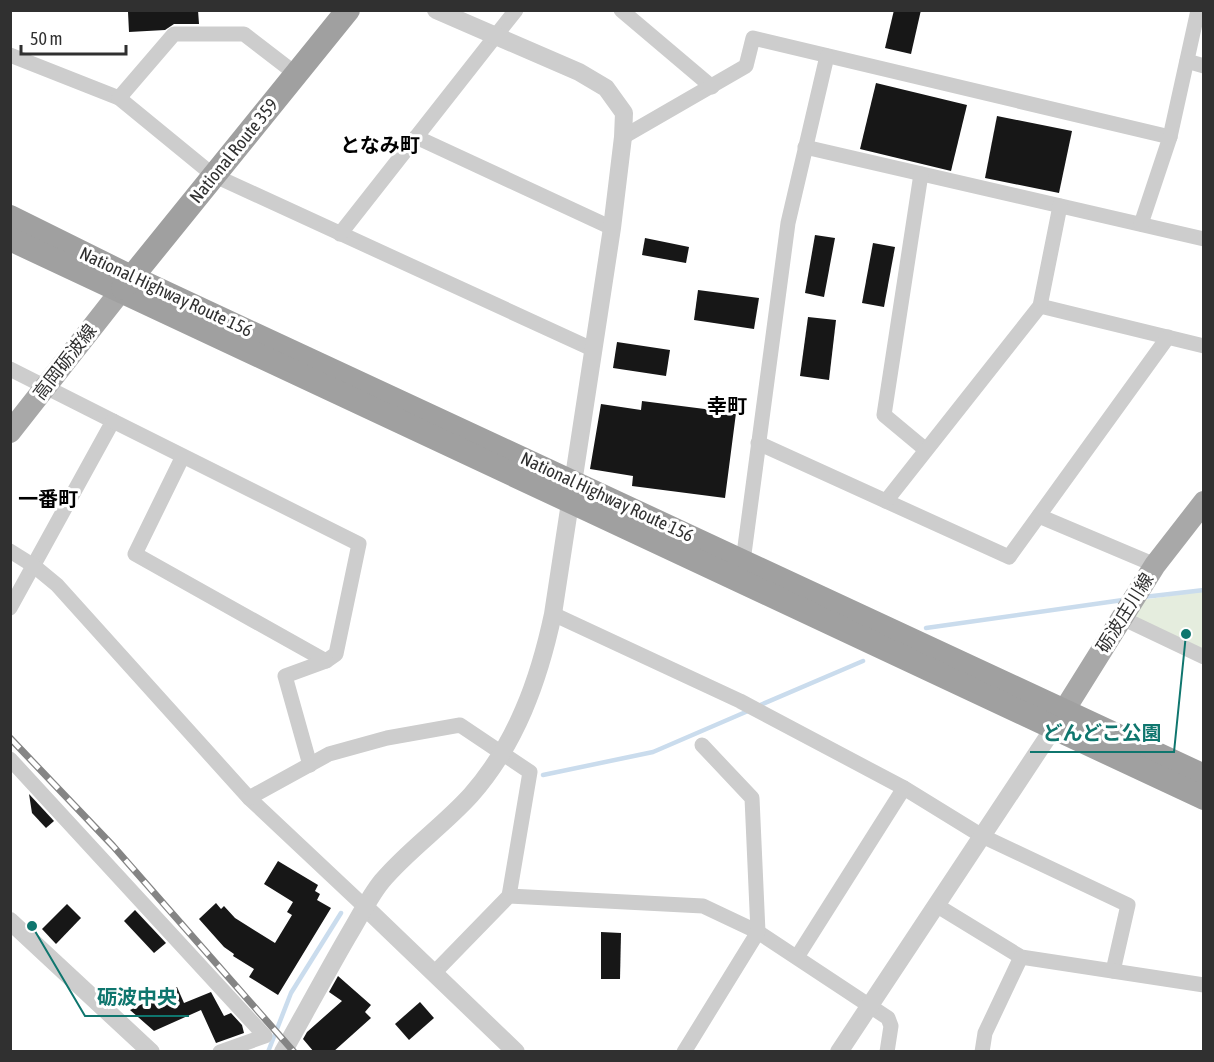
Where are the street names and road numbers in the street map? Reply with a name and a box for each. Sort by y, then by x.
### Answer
street label: National Route 359 [185,94,282,207]
street label: National Highway Route 156 [77,242,256,341]
street label: 高岡砺波線 [29,320,101,404]
street label: National Highway Route 156 [518,447,697,546]
street label: 砺波庄川線 [1092,569,1157,656]

